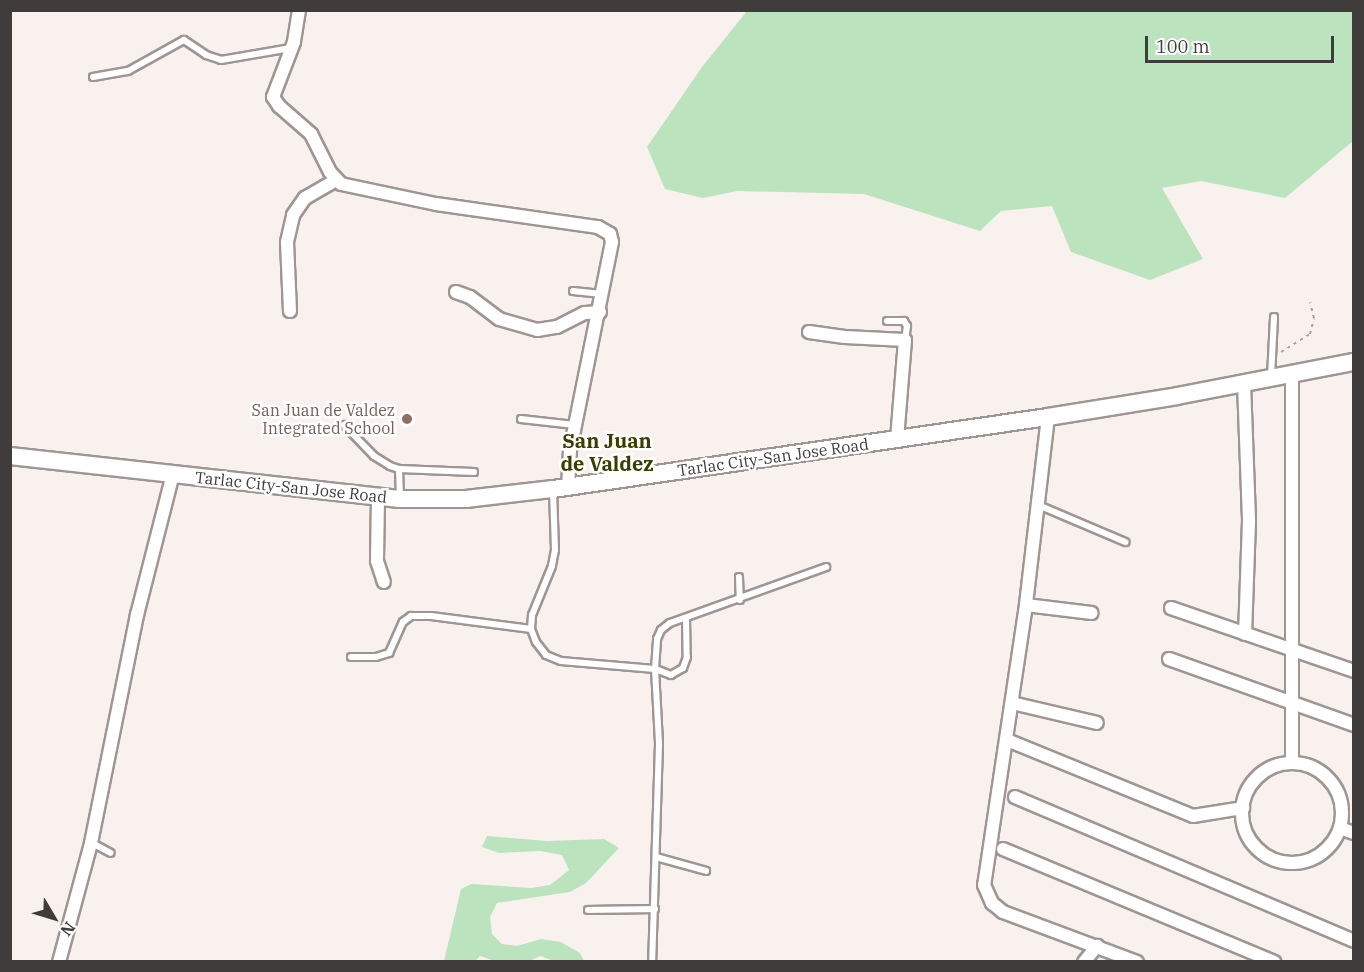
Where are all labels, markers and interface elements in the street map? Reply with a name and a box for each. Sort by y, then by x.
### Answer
scale bar [1148,24,1337,62]
text: 100 m [1156,35,1210,58]
place label: San Juan de Valdez Integrated School [252,400,395,438]
marker: San Juan de Valdez Integrated School [400,412,414,426]
district label: San Juan de Valdez [560,429,654,476]
street label: Tarlac City-San Jose Road [676,434,870,480]
street label: Tarlac City-San Jose Road [194,467,388,507]
north arrow [24,888,84,948]
text: N [56,918,80,940]

